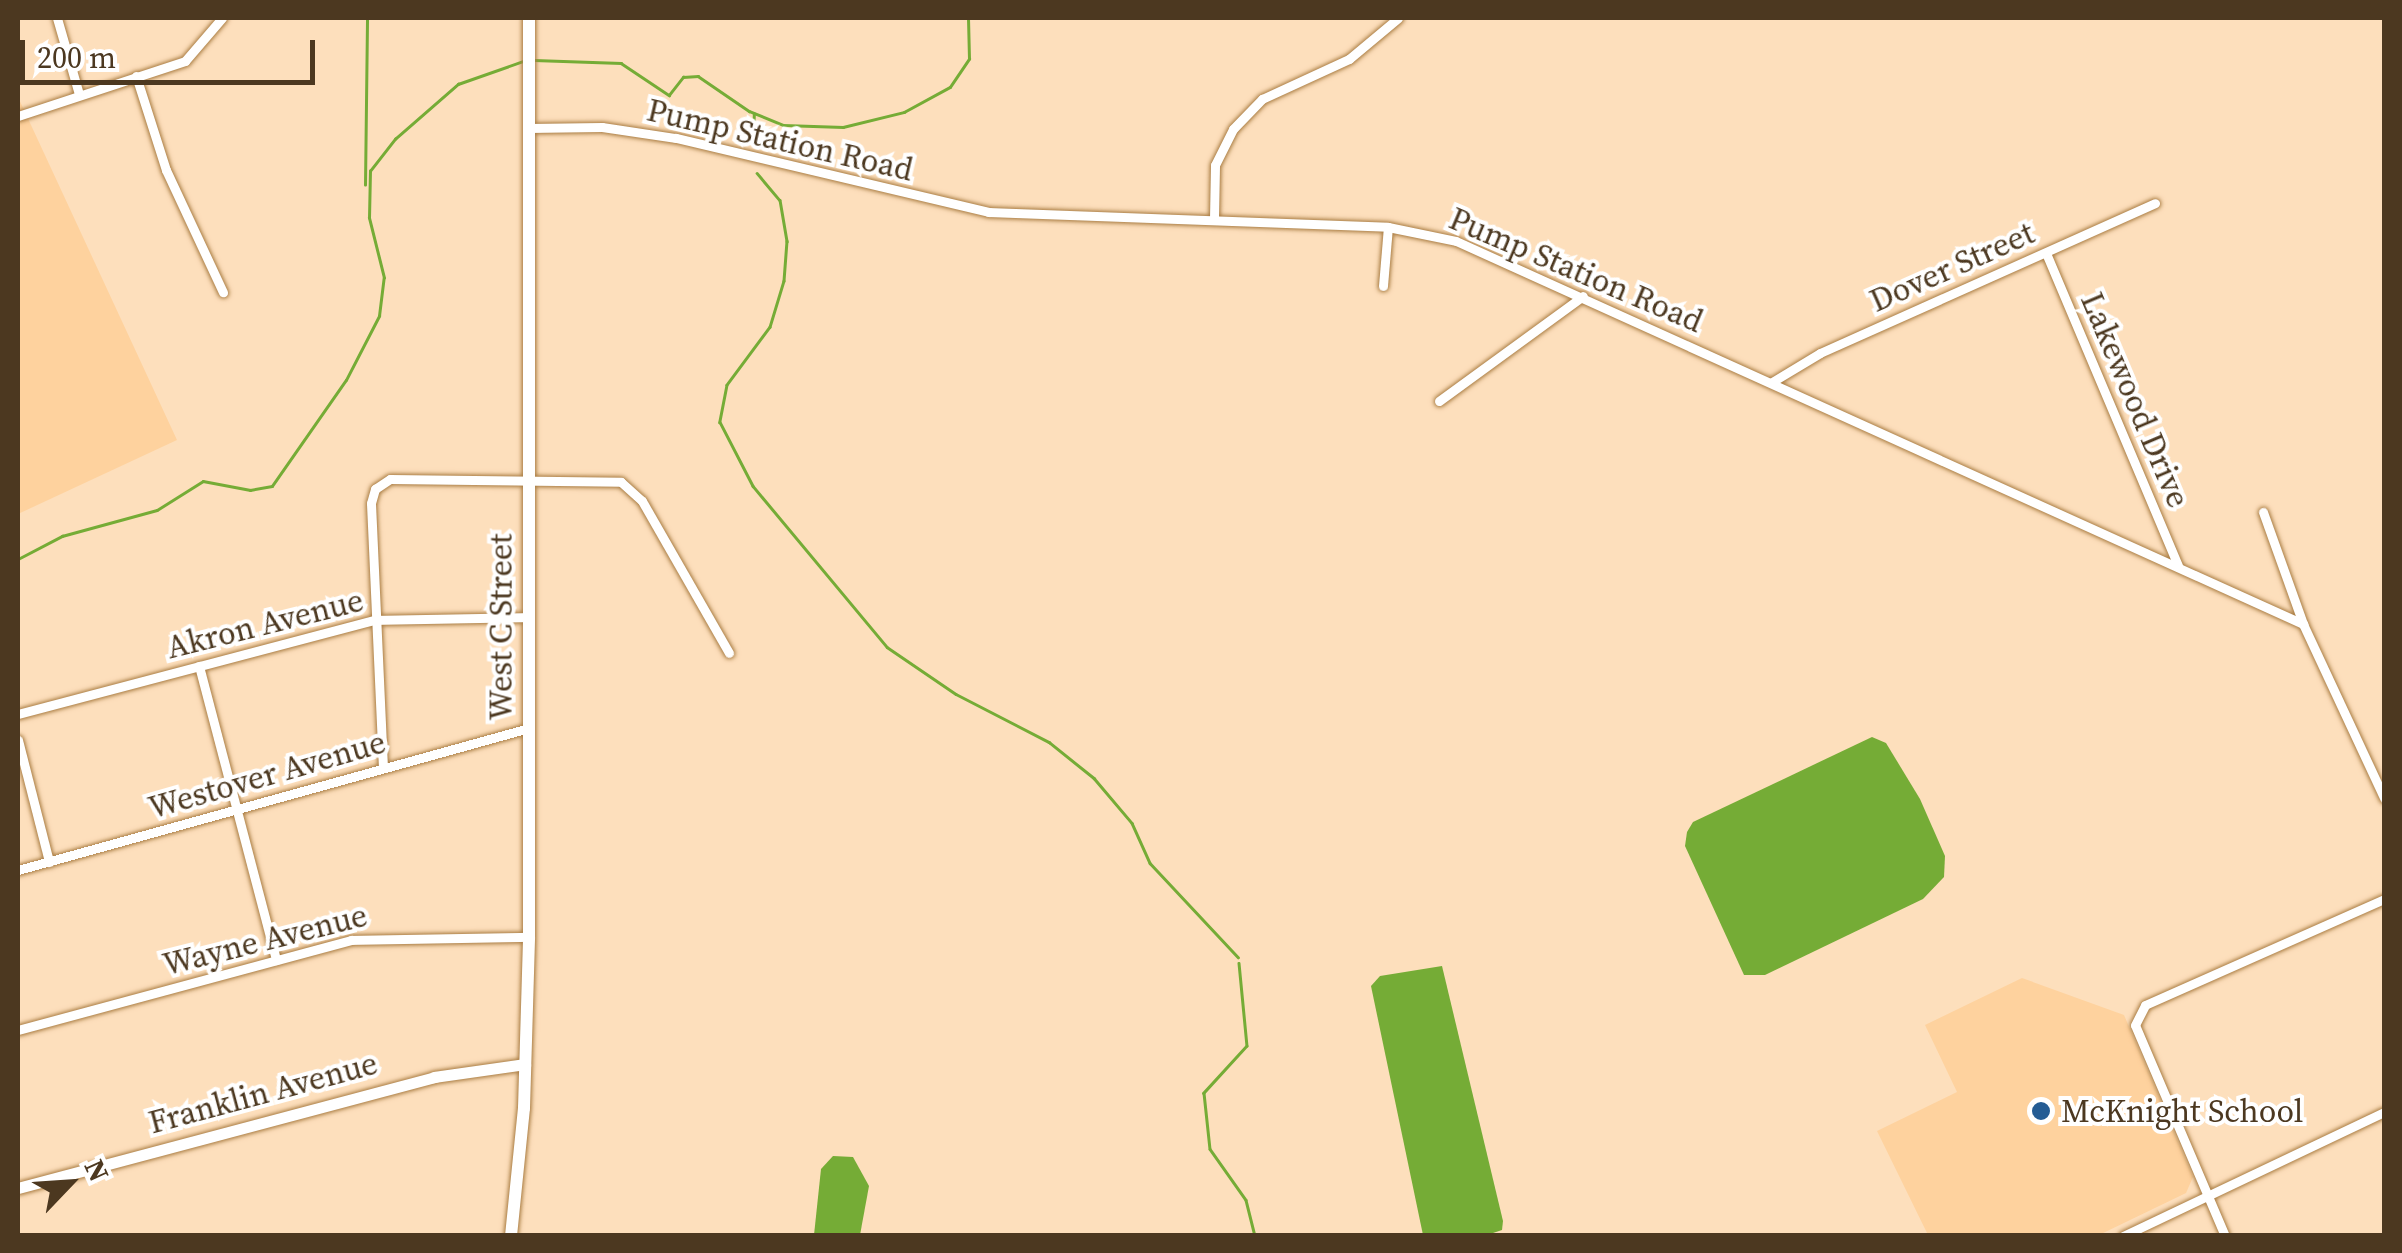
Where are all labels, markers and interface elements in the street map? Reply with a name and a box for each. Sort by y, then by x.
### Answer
scale bar [25,20,320,82]
text: 200 m [37,37,116,78]
street label: Pump Station Road [643,91,917,189]
street label: Pump Station Road [1444,199,1708,341]
street label: Dover Street [1864,214,2040,320]
street label: Lakewood Drive [2072,287,2198,513]
street label: West C Street [482,534,520,720]
street label: Akron Avenue [163,581,367,667]
street label: Westover Avenue [144,723,390,827]
street label: Wayne Avenue [159,896,371,984]
street label: Franklin Avenue [145,1044,381,1142]
place label: McKnight School [2061,1092,2303,1130]
marker: McKnight School [2030,1100,2052,1122]
north arrow [20,1133,120,1233]
text: N [76,1153,119,1188]

